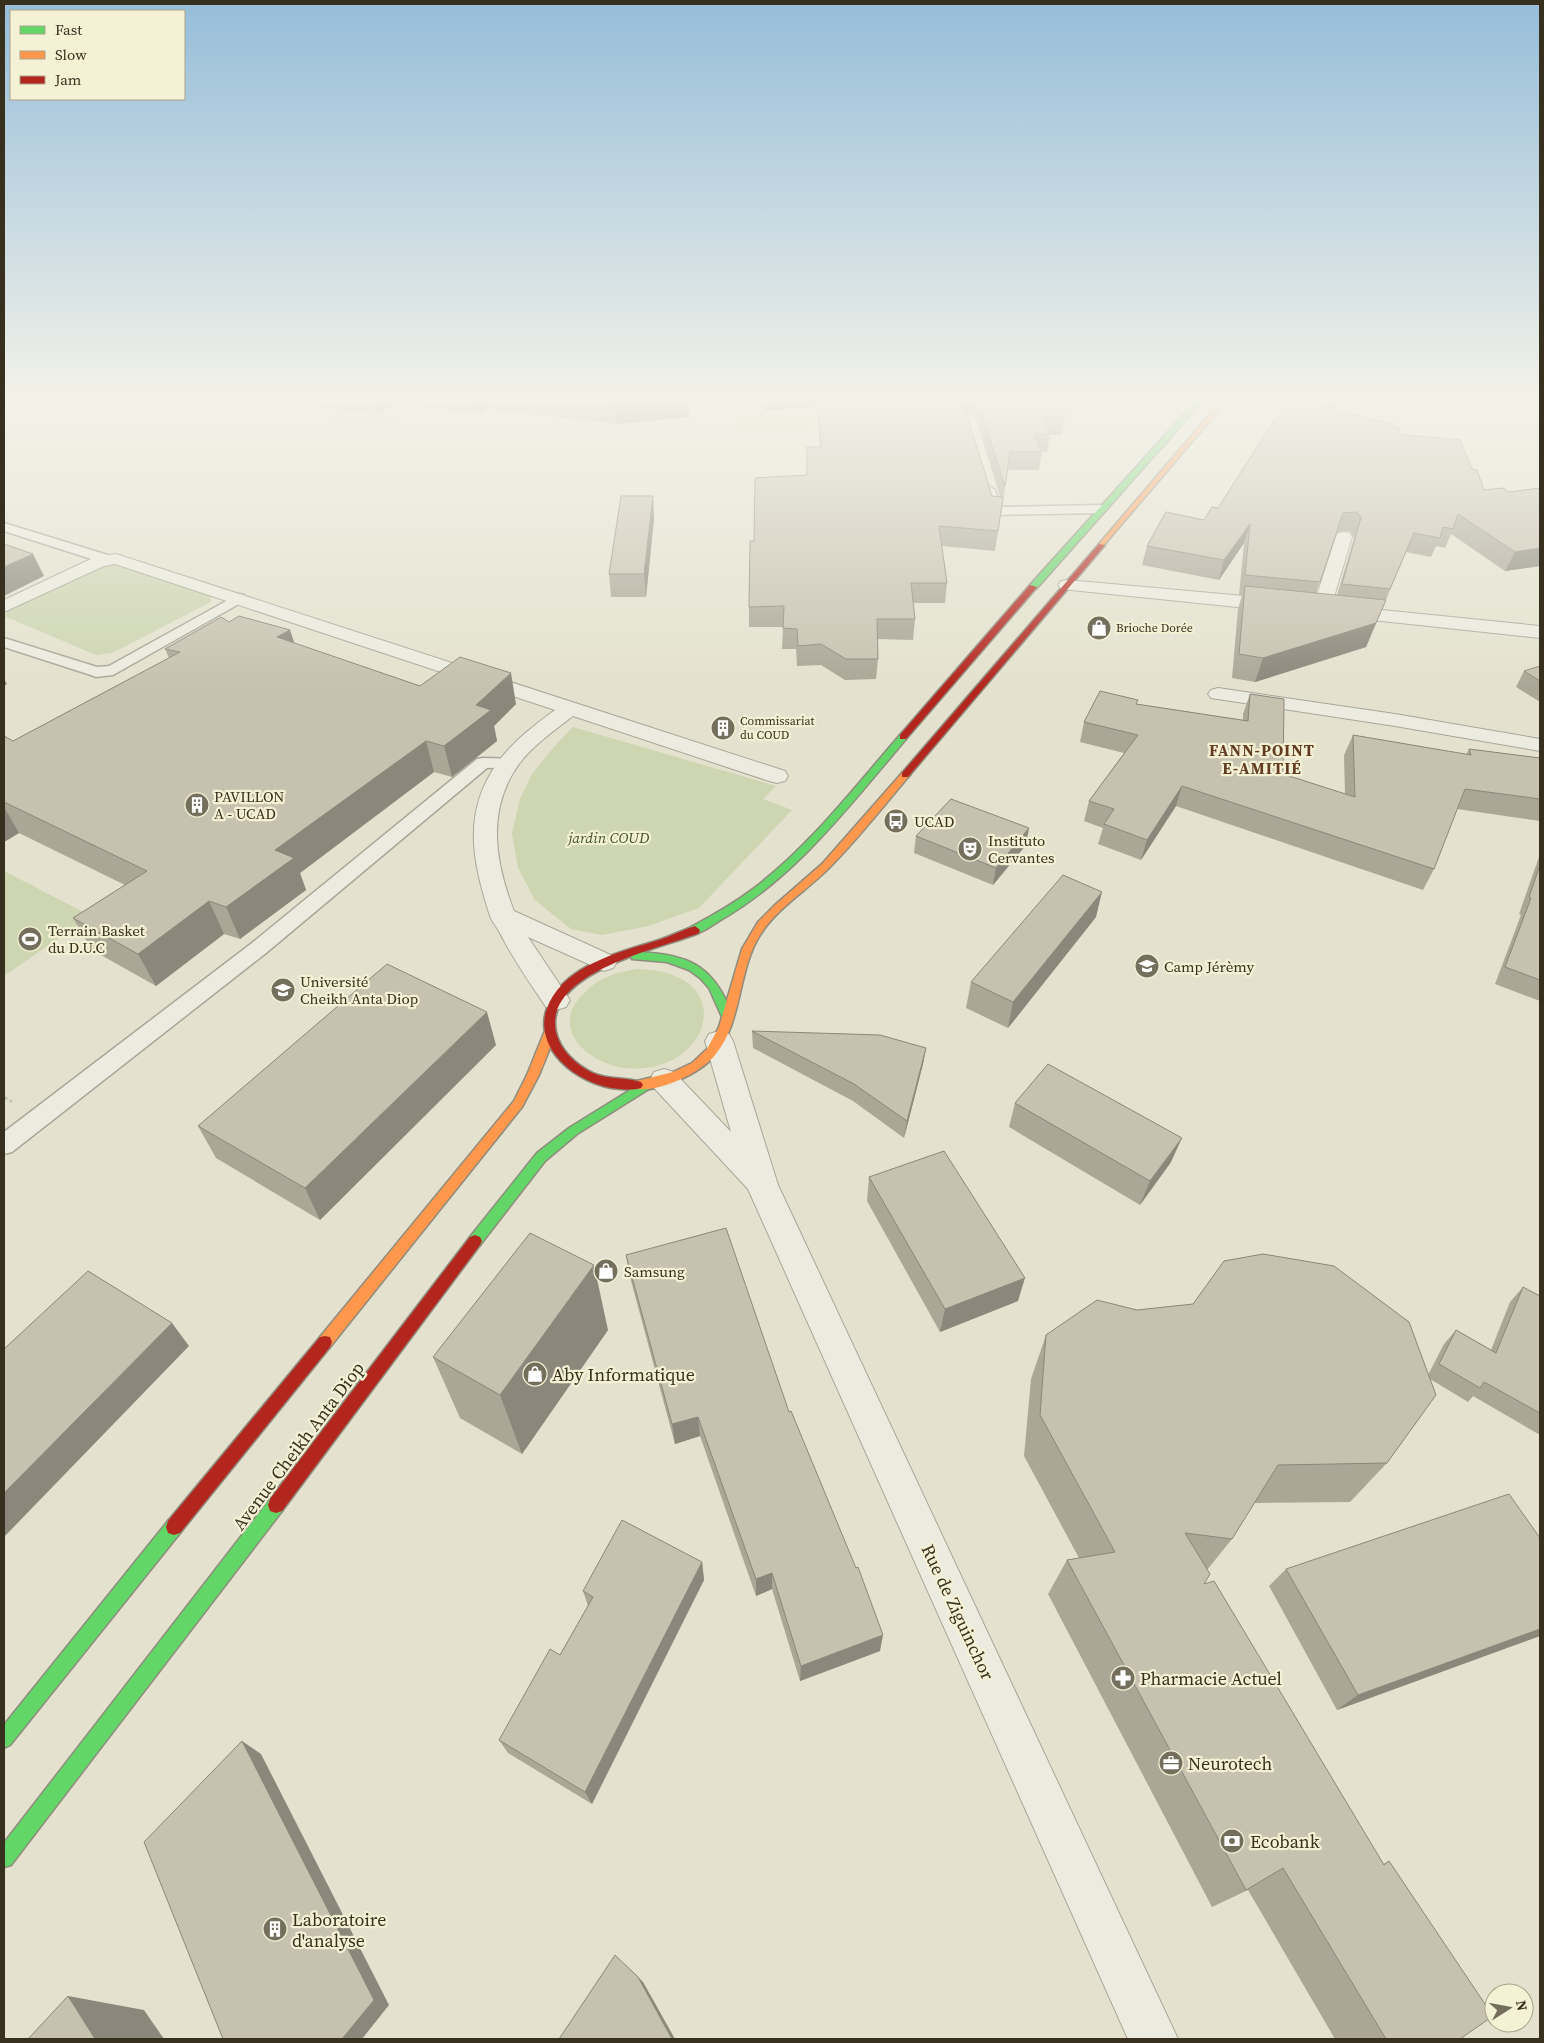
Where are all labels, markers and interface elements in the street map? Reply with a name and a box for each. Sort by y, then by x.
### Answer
legend [10,10,185,100]
text: Fast [55,19,82,40]
text: Slow [55,44,87,65]
text: Jam [54,69,82,90]
shop icon: Brioche Dorée [1086,615,1112,641]
place label: Brioche Dorée [1116,620,1193,636]
place label: Commissariat du COUD [740,713,815,743]
building icon: Commissariat du COUD [710,715,736,741]
district label: FANN-POINT E-AMITIÉ [1209,739,1315,779]
place label: PAVILLON A - UCAD [214,786,284,824]
building icon: PAVILLON A - UCAD [184,792,210,818]
bus stop icon: UCAD [883,808,909,834]
place label: UCAD [914,811,954,832]
park label: jardin COUD [566,827,650,848]
place label: Instituto Cervantes [988,830,1055,868]
theatre icon: Instituto Cervantes [957,836,983,862]
place label: Terrain Basket du D.U.C [48,920,145,958]
sports icon: Terrain Basket du D.U.C [17,926,43,952]
school or university icon: Camp Jérèmy [1134,953,1160,979]
place label: Camp Jérèmy [1164,956,1254,977]
place label: Université Cheikh Anta Diop [300,971,419,1009]
school or university icon: Université Cheikh Anta Diop [270,977,296,1003]
shop icon: Samsung [593,1258,619,1284]
place label: Samsung [624,1261,685,1282]
street label: Avenue Cheikh Anta Diop [226,1357,370,1535]
shop icon: Aby Informatique [522,1361,548,1387]
place label: Aby Informatique [552,1362,695,1387]
street label: Rue de Ziguinchor [916,1540,1001,1684]
pharmacy icon: Pharmacie Actuel [1110,1665,1136,1691]
place label: Pharmacie Actuel [1140,1666,1282,1691]
office icon: Neurotech [1158,1750,1184,1776]
place label: Neurotech [1188,1751,1272,1776]
bank icon: Ecobank [1219,1828,1245,1854]
place label: Ecobank [1250,1829,1320,1854]
place label: Laboratoire d'analyse [292,1907,386,1953]
building icon: Laboratoire d'analyse [262,1916,288,1942]
north arrow [1484,1983,1534,2033]
text: N [1511,1999,1533,2012]

